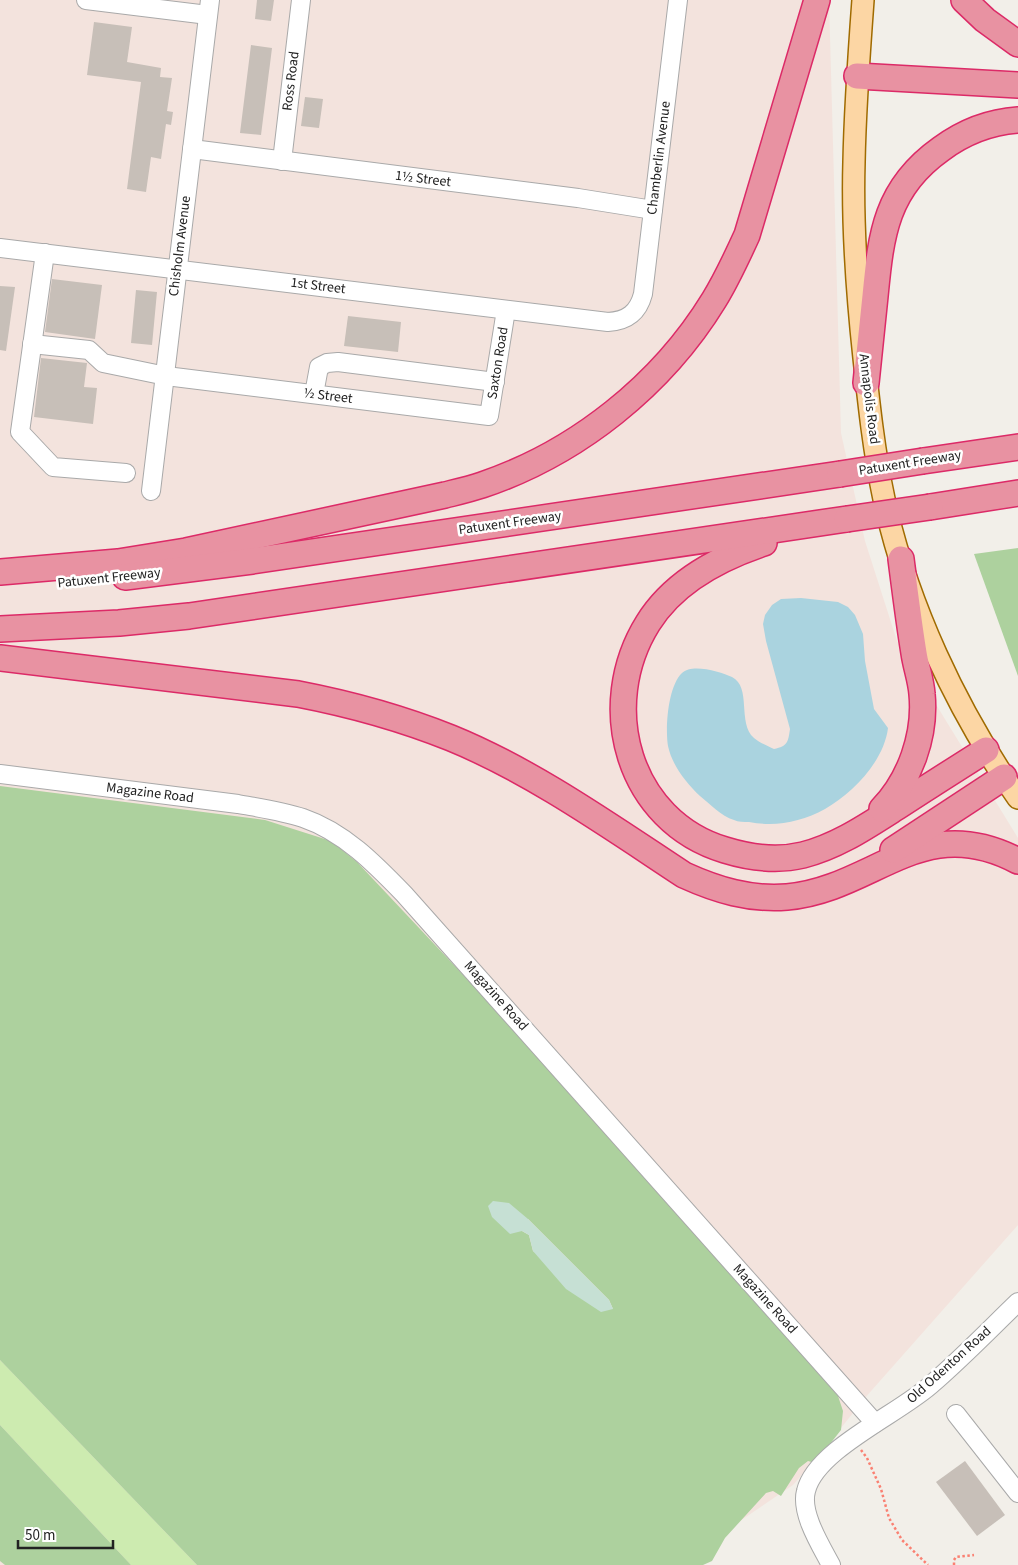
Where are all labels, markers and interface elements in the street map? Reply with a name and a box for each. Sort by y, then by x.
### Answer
street label: Ross Road [277,50,305,112]
street label: Chamberlin Avenue [642,100,676,216]
street label: 1½ Street [394,166,452,192]
street label: Chisholm Avenue [164,194,196,297]
street label: 1st Street [289,273,347,299]
street label: Saxton Road [482,325,514,401]
street label: Annapolis Road [854,353,884,445]
street label: ½ Street [302,383,354,409]
street label: Patuxent Freeway [857,445,963,481]
street label: Patuxent Freeway [457,506,563,540]
street label: Patuxent Freeway [56,563,162,593]
street label: Magazine Road [105,778,195,808]
street label: Magazine Road [459,957,533,1035]
street label: Magazine Road [728,1260,802,1338]
street label: Old Odenton Road [902,1322,996,1408]
scale bar [18,1518,112,1550]
text: 50 m [25,1525,55,1546]

